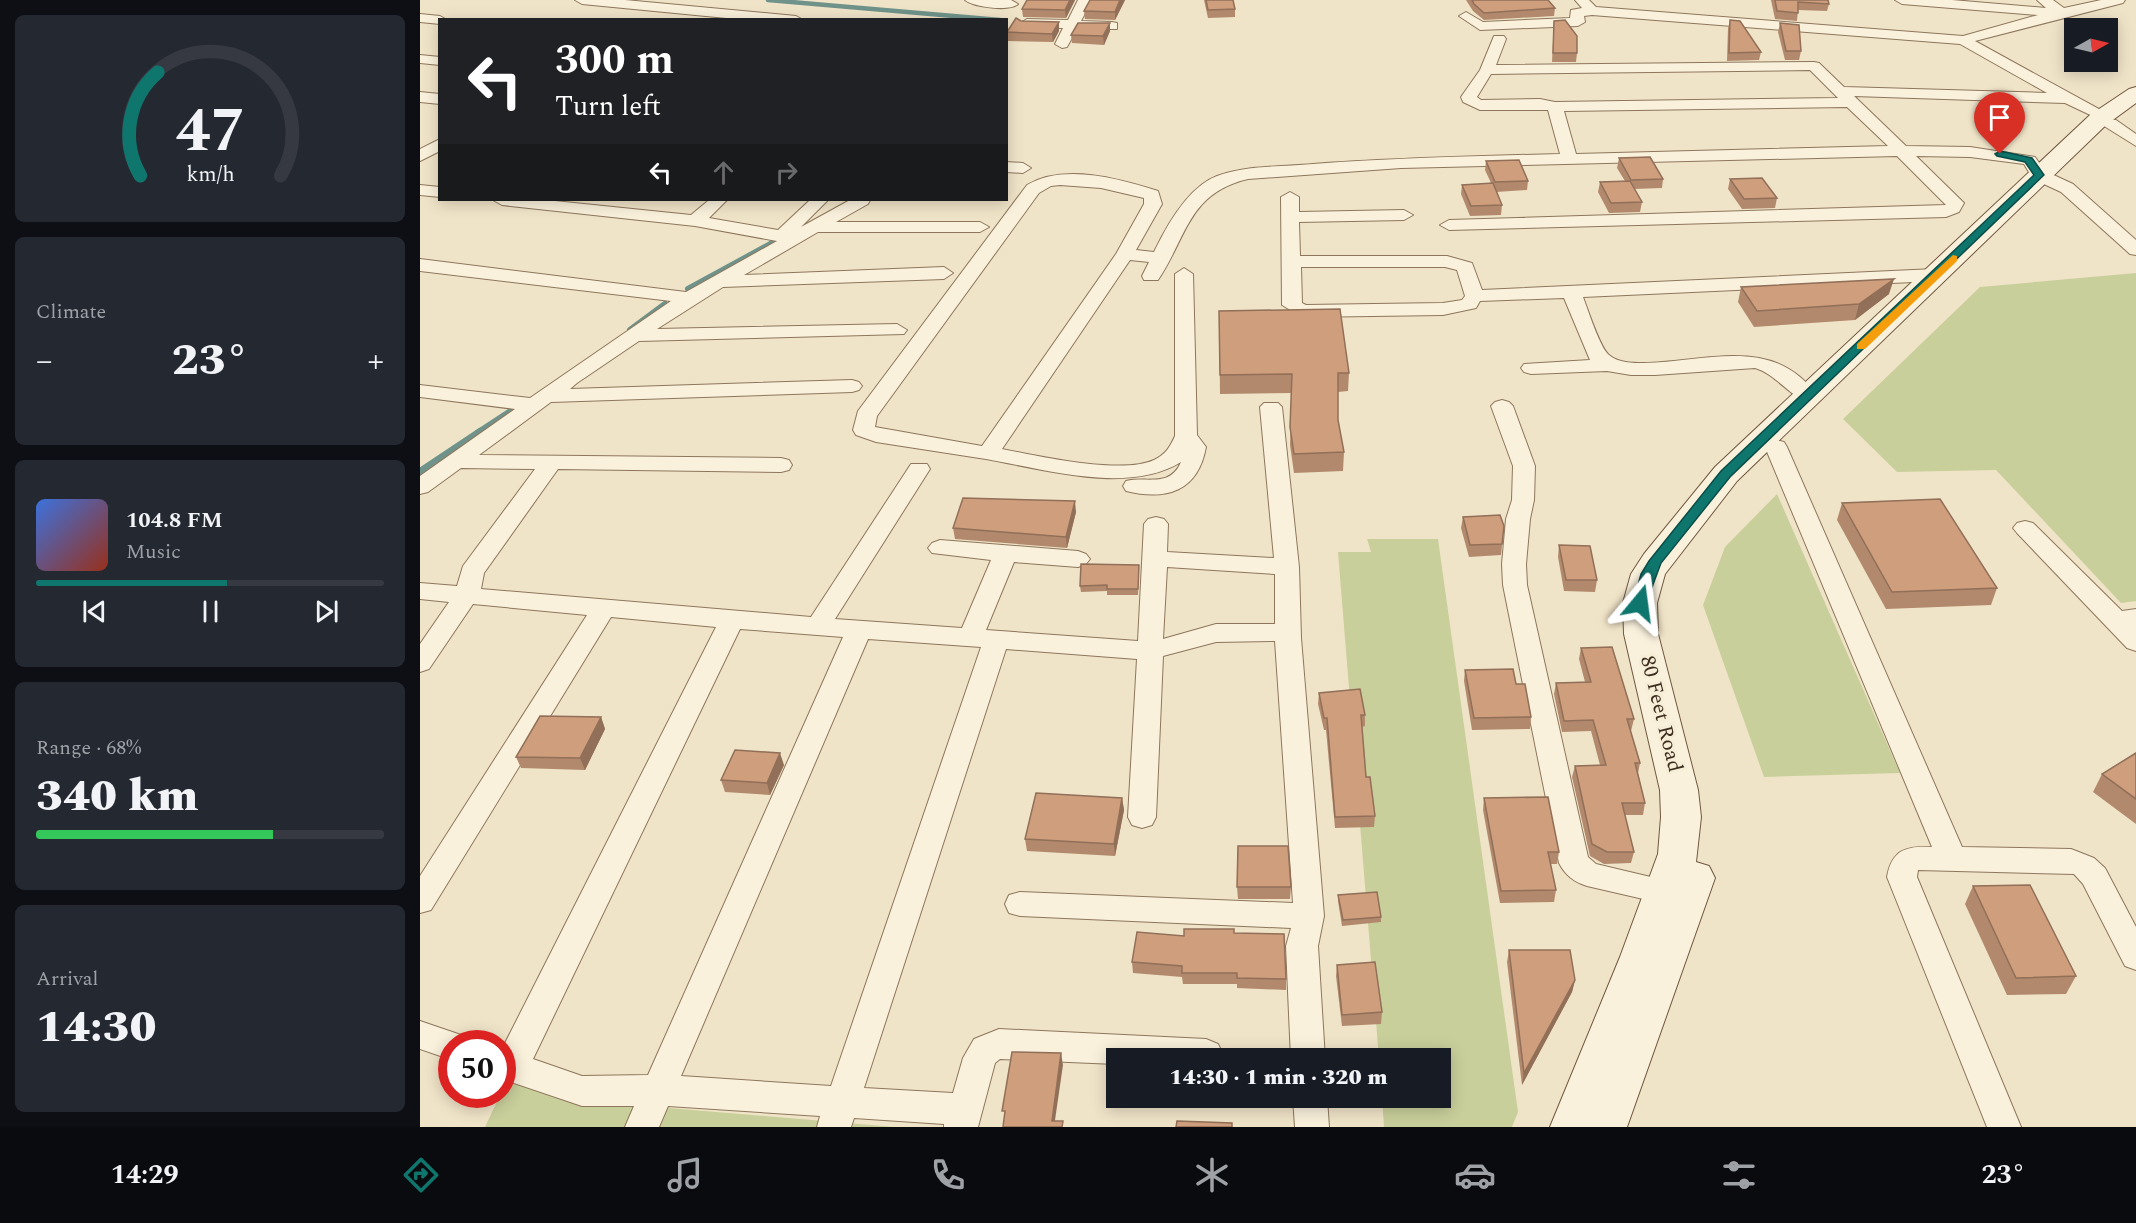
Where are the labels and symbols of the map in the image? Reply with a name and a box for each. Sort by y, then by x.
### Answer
north arrow [2064,18,2118,72]
pin [1974,92,2025,154]
position arrow [1608,571,1672,635]
street label: 80 Feet Road [1631,652,1691,776]
speed limit sign: 50 [438,1030,516,1108]

